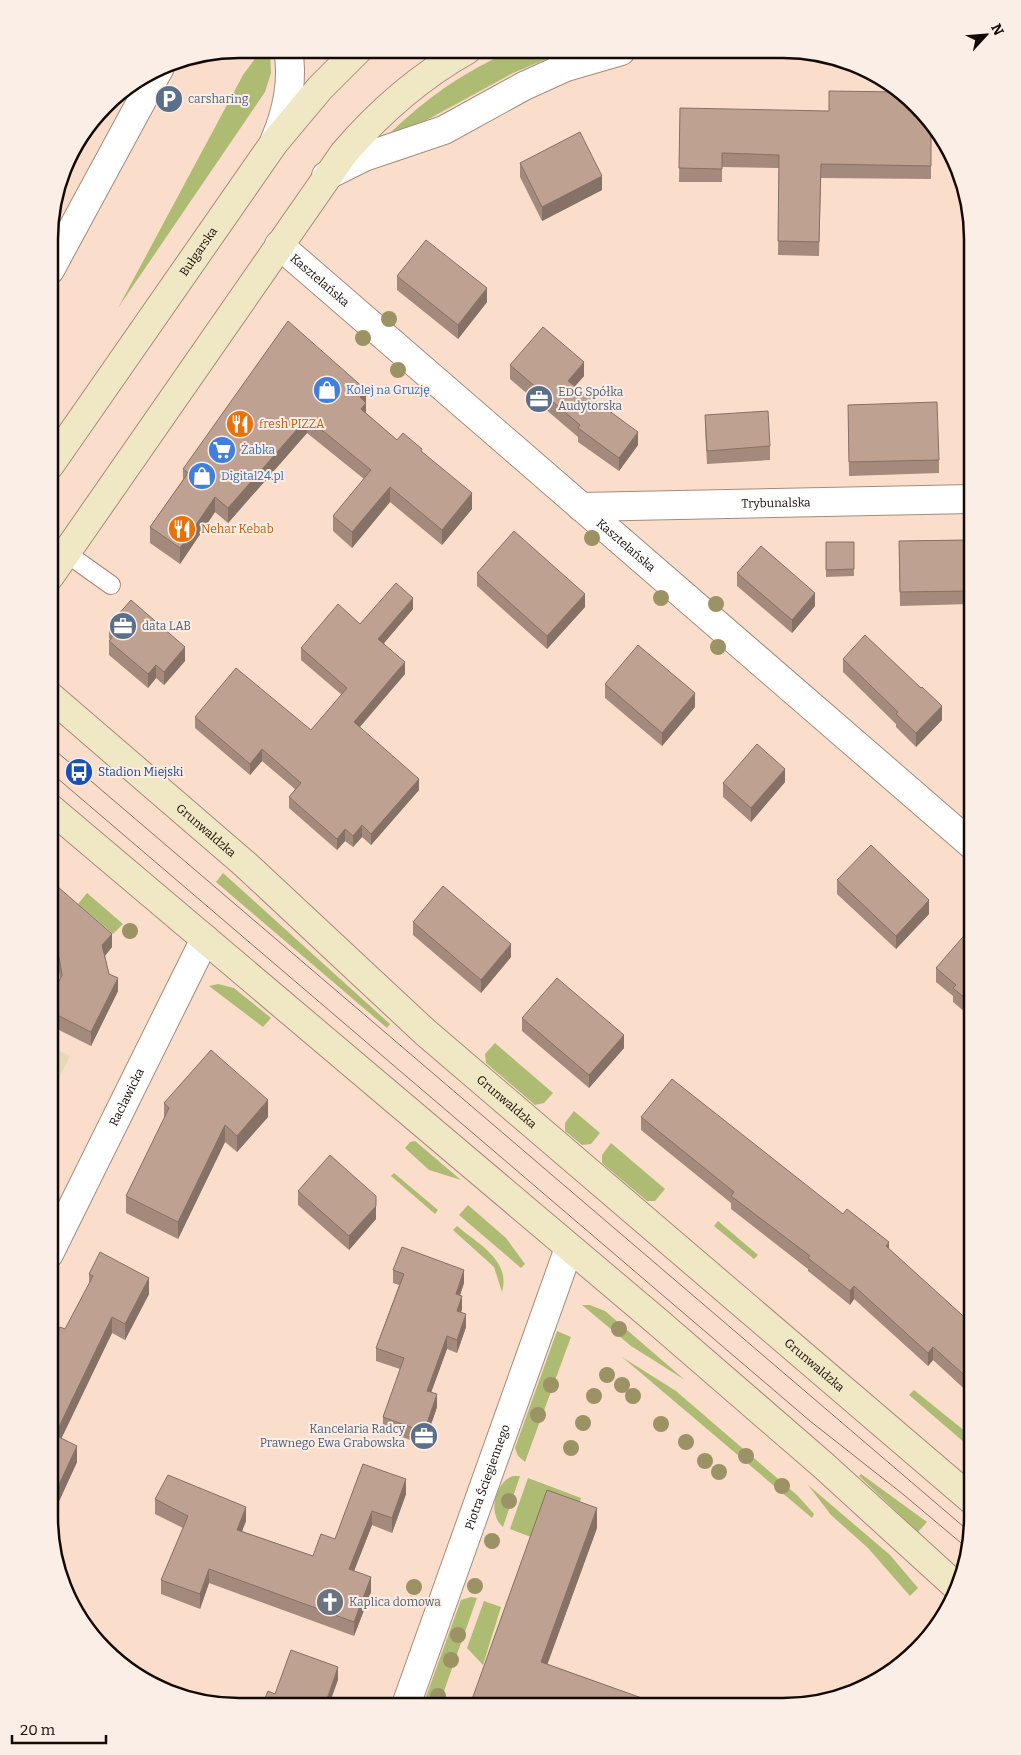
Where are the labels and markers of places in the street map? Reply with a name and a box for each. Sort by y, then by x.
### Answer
parking icon: carsharing [154,84,184,114]
place label: carsharing [188,92,249,106]
shop icon: Kolej na Gruzję [312,375,342,405]
place label: Kolej na Gruzję [346,383,430,397]
office icon: EDG Spółka Audytorska [524,384,554,414]
place label: EDG Spółka Audytorska [558,385,624,413]
restaurant icon: fresh PIZZA [225,409,255,439]
place label: fresh PIZZA [259,417,325,431]
supermarket icon: Żabka [207,435,237,465]
place label: Żabka [241,442,275,457]
shop icon: Digital24.pl [187,461,217,491]
place label: Digital24.pl [221,469,285,483]
restaurant icon: Nehar Kebab [167,514,197,544]
place label: Nehar Kebab [201,522,274,536]
office icon: data LAB [108,611,138,641]
place label: data LAB [142,619,191,633]
bus stop icon: Stadion Miejski [64,757,94,787]
place label: Stadion Miejski [98,765,184,779]
office icon: Kancelaria Radcy Prawnego Ewa Grabowska [409,1421,439,1451]
place label: Kancelaria Radcy Prawnego Ewa Grabowska [260,1422,406,1450]
church icon: Kaplica domowa [315,1587,345,1617]
place label: Kaplica domowa [349,1595,441,1609]

